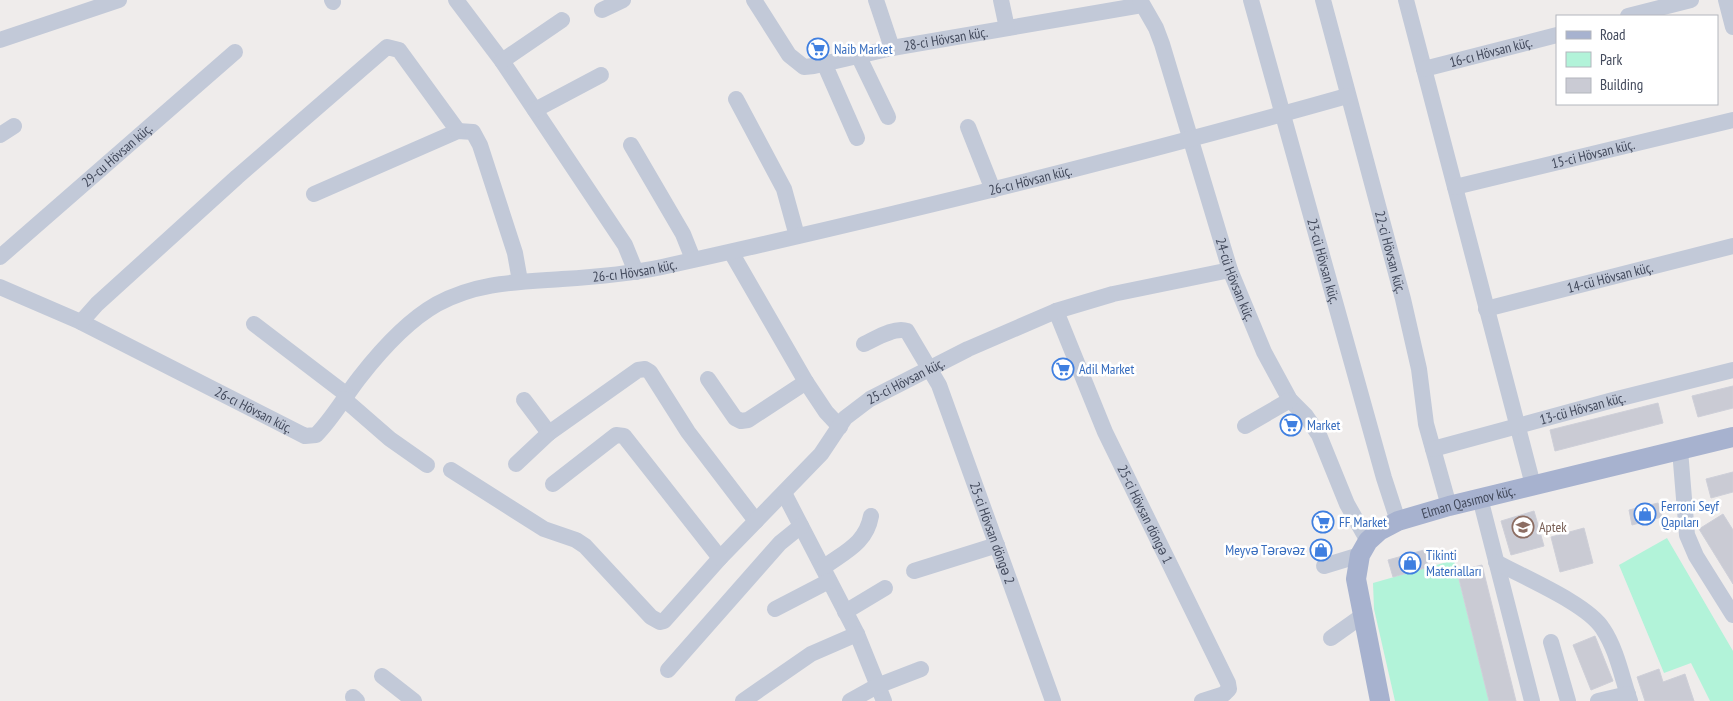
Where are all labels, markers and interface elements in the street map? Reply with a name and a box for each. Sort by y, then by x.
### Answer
legend [1556,15,1718,105]
street label: 28-ci Hövsan küç. [902,23,989,55]
text: Road [1600,25,1626,44]
street label: 16-cı Hövsan küç. [1447,33,1534,71]
supermarket icon: Naib Market [806,37,830,61]
place label: Naib Market [834,40,893,58]
text: Park [1600,50,1622,69]
text: Building [1600,75,1643,94]
street label: 29-cu Hövsan küç. [78,119,156,191]
street label: 15-ci Hövsan küç. [1550,135,1636,172]
street label: 26-cı Hövsan küç. [987,161,1074,199]
street label: 22-ci Hövsan küç. [1371,209,1410,296]
street label: 23-cü Hövsan küç. [1303,216,1344,306]
street label: 24-cü Hövsan küç. [1212,235,1259,324]
street label: 26-cı Hövsan küç. [592,255,678,286]
street label: 14-cü Hövsan küç. [1565,258,1655,297]
street label: 25-ci Hövsan küç. [864,354,948,408]
supermarket icon: Adil Market [1051,357,1075,381]
place label: Adil Market [1079,360,1134,378]
street label: 26-cı Hövsan küç. [212,383,296,437]
street label: 13-cü Hövsan küç. [1538,388,1627,429]
supermarket icon: Market [1279,413,1303,437]
place label: Market [1307,416,1340,434]
street label: 25-ci Hövsan döngə 1 [1114,462,1177,566]
street label: 25-ci Hövsan döngə 2 [966,479,1019,586]
street label: Elman Qasımov küç. [1419,481,1517,523]
place label: Ferroni Seyf Qapıları [1661,497,1719,531]
shop icon: Ferroni Seyf Qapıları [1633,502,1657,526]
supermarket icon: FF Market [1311,510,1335,534]
place label: FF Market [1339,513,1387,531]
school or university icon: Aptek [1511,515,1535,539]
place label: Aptek [1539,518,1567,536]
shop icon: Meyvə Tərəvəz [1309,538,1333,562]
place label: Meyvə Tərəvəz [1225,541,1305,559]
place label: Tikinti Materialları [1426,546,1482,580]
shop icon: Tikinti Materialları [1398,551,1422,575]

